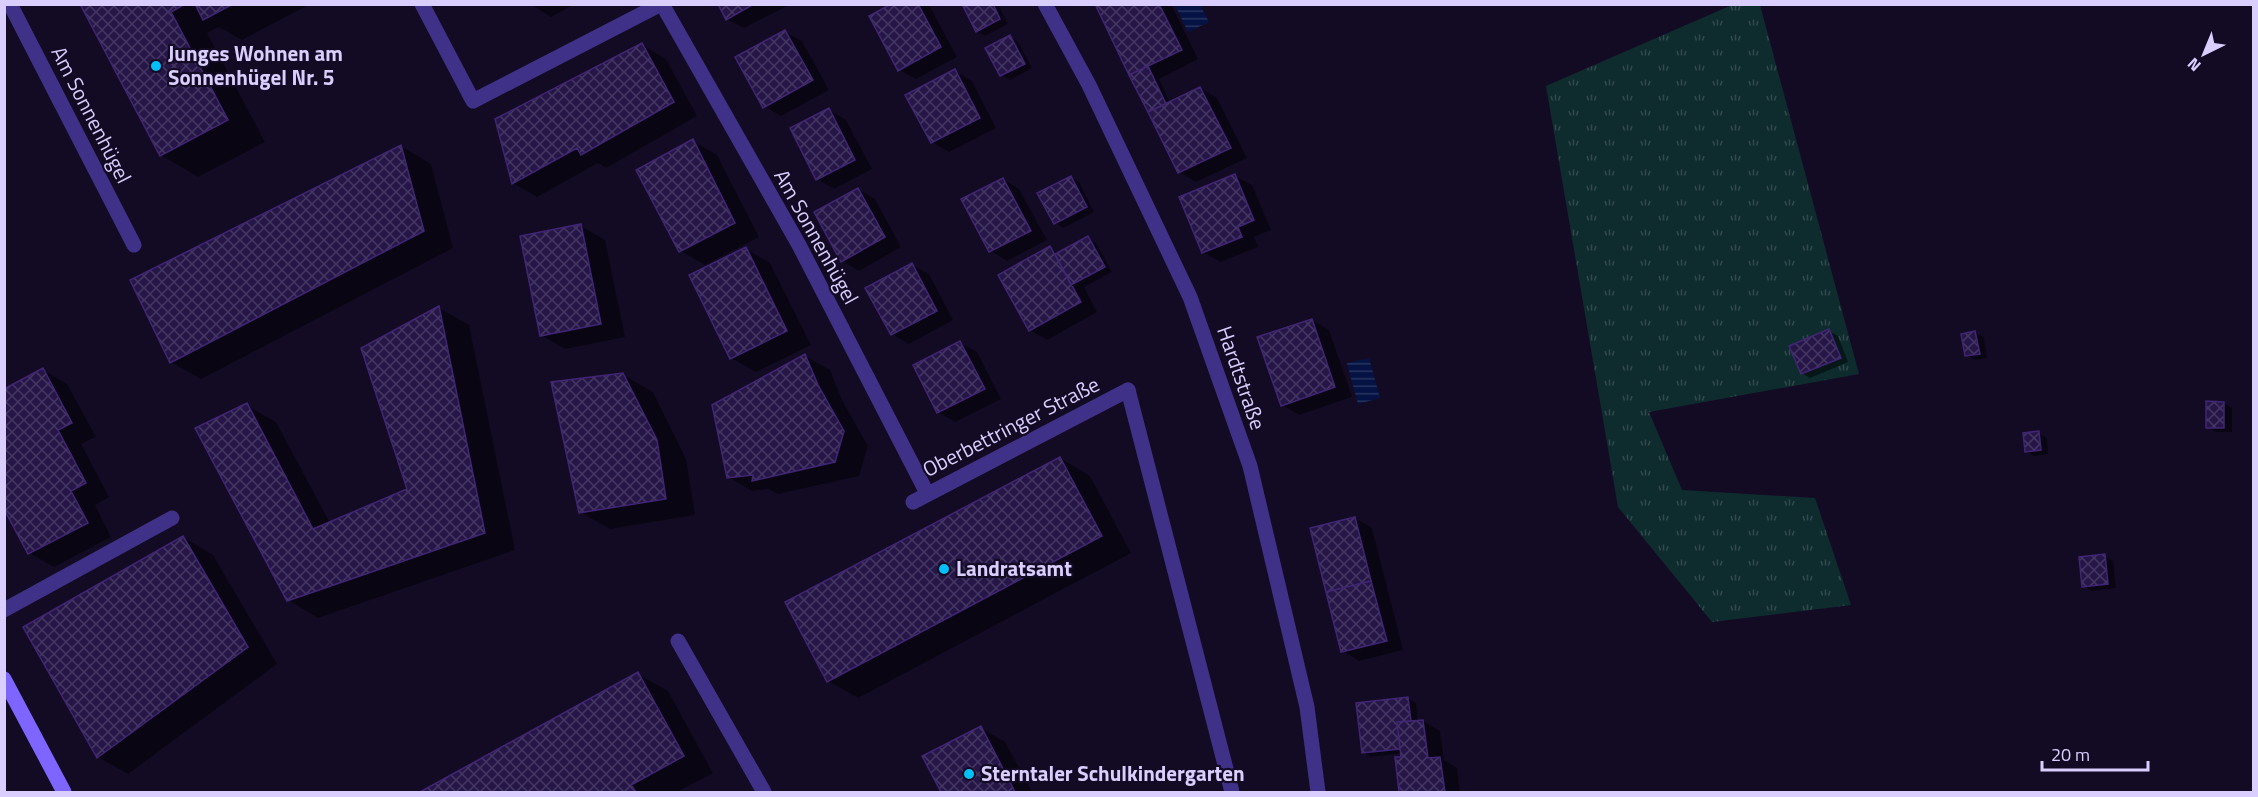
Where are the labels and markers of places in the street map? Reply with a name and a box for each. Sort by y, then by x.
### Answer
place label: Junges Wohnen am Sonnenhügel Nr. 5 [168,37,343,93]
marker: Junges Wohnen am Sonnenhügel Nr. 5 [149,59,163,73]
place label: Landratsamt [956,552,1072,584]
marker: Landratsamt [937,562,951,576]
place label: Sterntaler Schulkindergarten [981,757,1245,789]
marker: Sterntaler Schulkindergarten [962,767,976,781]

